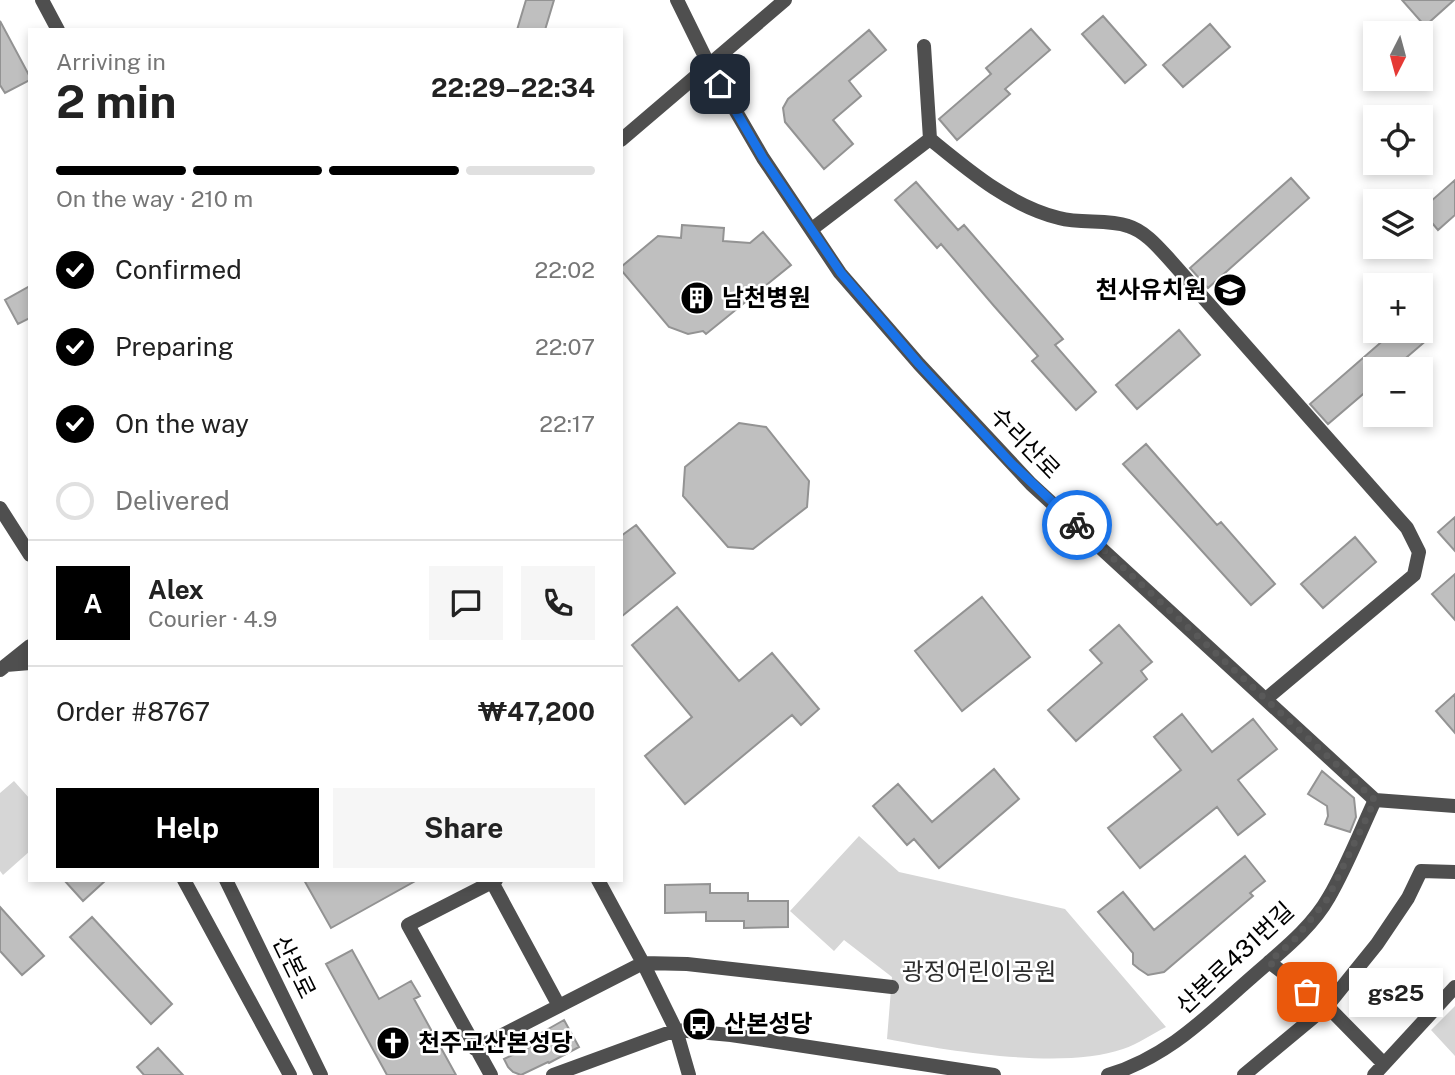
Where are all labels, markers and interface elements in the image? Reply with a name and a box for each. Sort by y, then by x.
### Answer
north arrow [1363,21,1433,91]
map controls [1363,21,1433,427]
text: Arriving in [56,48,166,75]
pin [690,54,750,114]
icon: home [701,65,739,103]
text: 22:29–22:34 [431,72,595,103]
text: 2 min [56,74,176,128]
button: locate [1363,105,1433,175]
text: On the way · 210 m [56,185,253,212]
button: layers [1363,189,1433,259]
icon: check [56,251,94,289]
text: Confirmed [115,254,242,285]
text: 22:02 [535,256,595,283]
school or university icon: 천사유치원 [1211,271,1249,309]
button: + [1363,273,1433,343]
place label: 천사유치원 [1096,275,1206,303]
building icon: 남천병원 [678,279,716,317]
place label: 남천병원 [722,283,810,311]
icon: check [56,328,94,366]
text: Preparing [115,331,234,362]
text: 22:07 [535,333,595,360]
button: − [1363,357,1433,427]
street label: 수리산로 [985,401,1066,484]
icon: check [56,405,94,443]
text: On the way [115,408,249,439]
text: 22:17 [539,410,595,437]
text: Delivered [115,485,230,516]
courier [1042,490,1112,560]
icon: bike [1058,506,1096,544]
button: chat [429,566,503,640]
button: phone [521,566,595,640]
text: Alex [148,574,204,605]
text: A [84,588,102,619]
text: Courier · 4.9 [148,605,277,632]
text: Order #8767 [56,696,210,727]
text: ₩47,200 [478,696,595,727]
button: Help [56,788,319,868]
button: Share [333,788,595,868]
street label: 산본로431번길 [1170,896,1299,1019]
street label: 산본로 [268,931,322,1002]
park label: 광정어린이공원 [902,957,1056,985]
pin [1277,962,1337,1022]
callout: gs25 [1349,968,1444,1016]
icon: bag [1288,973,1326,1011]
text: gs25 [1368,979,1424,1006]
bus stop icon: 산본성당 [680,1005,718,1043]
place label: 산본성당 [724,1009,812,1037]
church icon: 천주교산본성당 [374,1024,412,1062]
place label: 천주교산본성당 [418,1028,573,1056]

